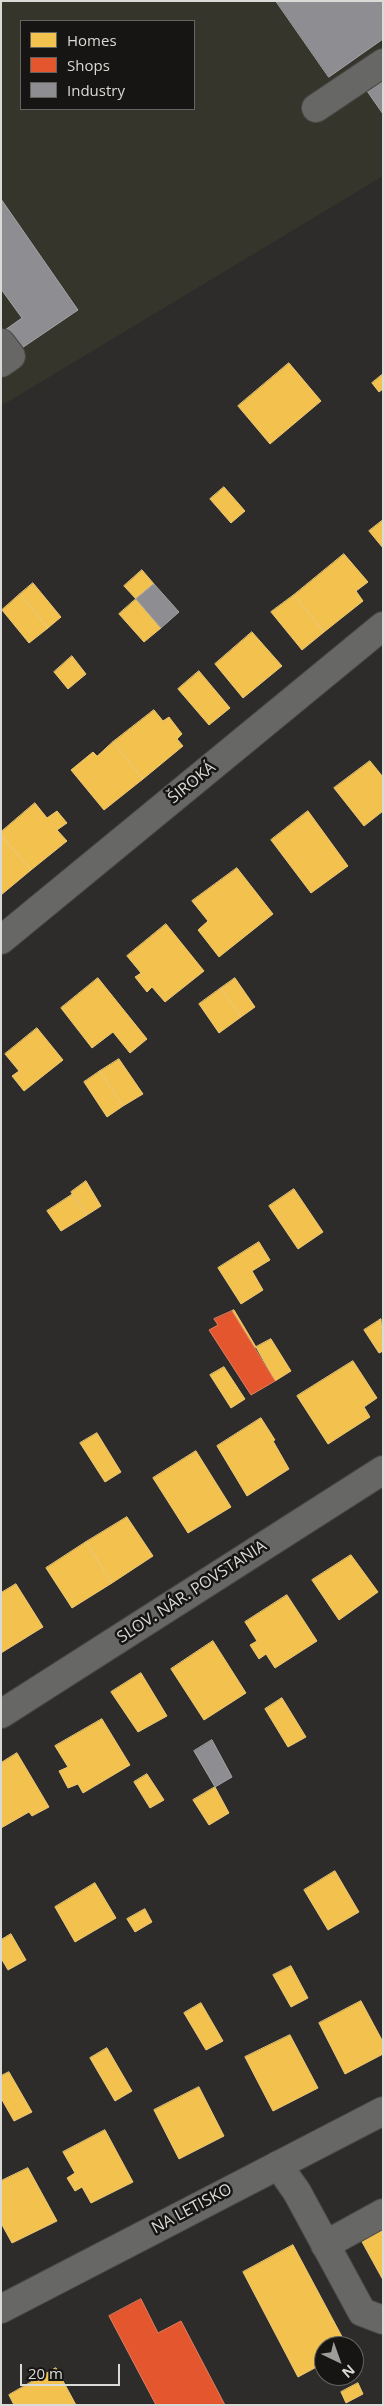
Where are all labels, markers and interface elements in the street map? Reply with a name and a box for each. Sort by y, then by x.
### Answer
legend [20,20,195,110]
text: Homes [67,30,117,50]
text: Shops [67,55,110,75]
text: Industry [67,80,125,100]
street label: ŠIROKÁ [164,758,220,808]
street label: SLOV. NÁR. POVSTANIA [114,1537,270,1647]
street label: NA LETISKO [149,2180,235,2238]
north arrow [314,2336,364,2386]
scale bar [22,2354,122,2386]
text: N [338,2361,359,2383]
text: 20 m [28,2363,63,2383]

